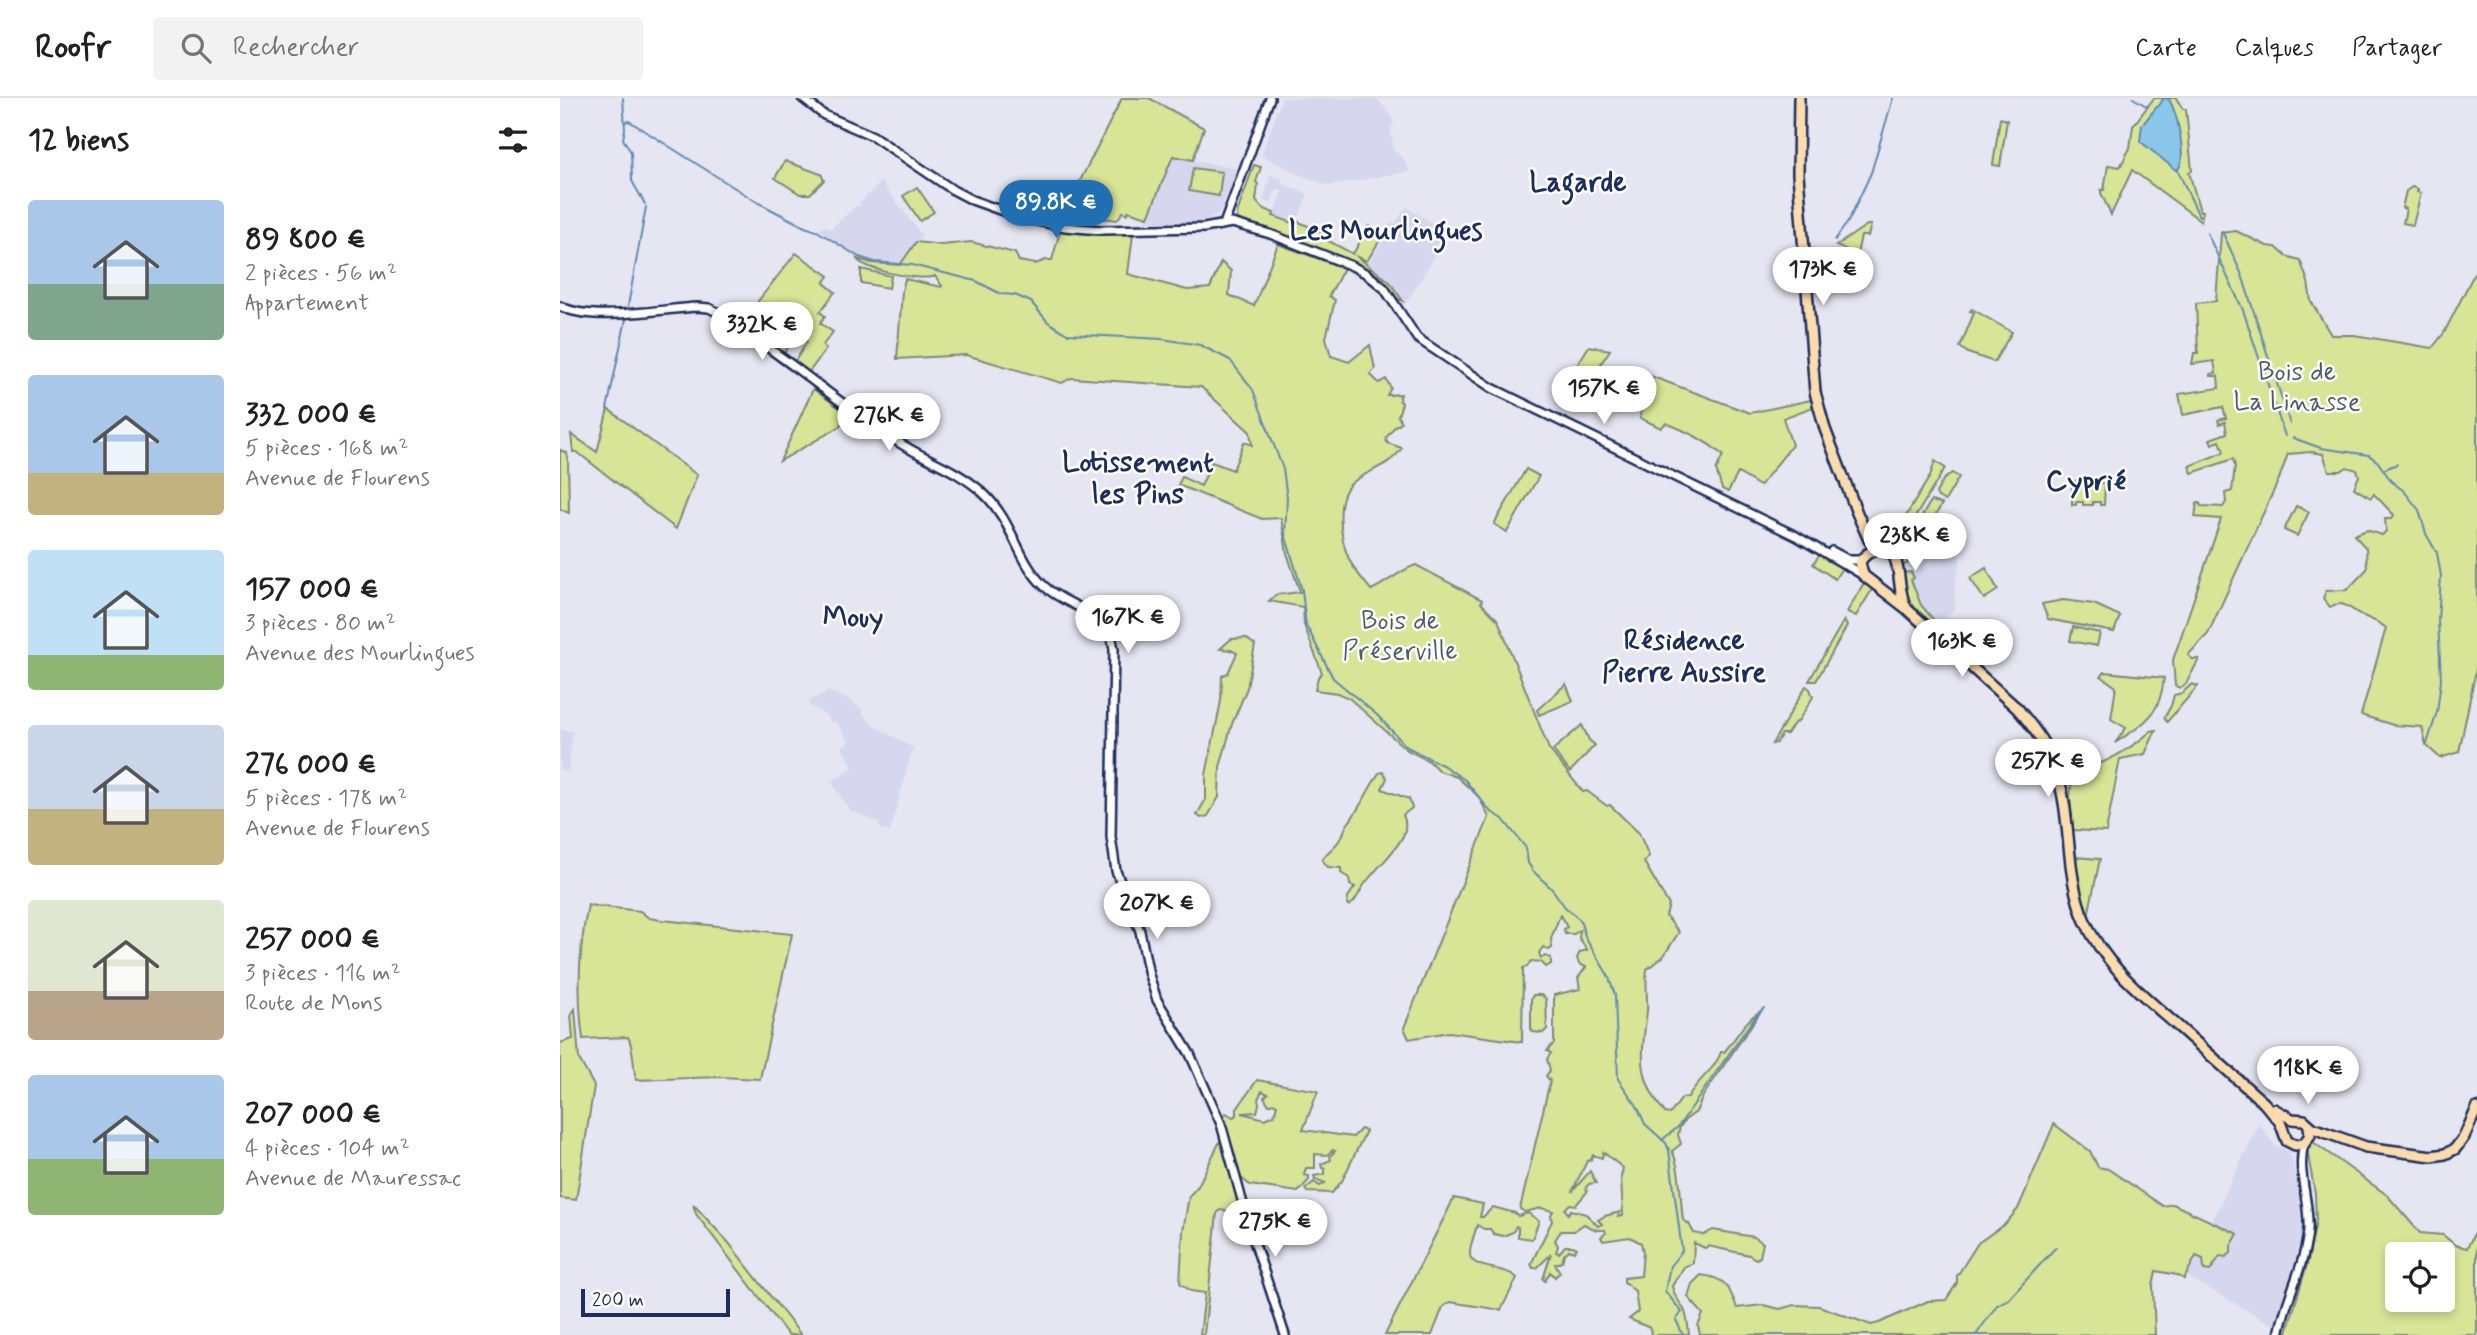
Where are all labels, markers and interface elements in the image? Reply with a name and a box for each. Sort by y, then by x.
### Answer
search box [153,17,643,80]
text: Roofr [35,26,111,70]
icon: search [177,29,215,67]
text: Rechercher [233,31,359,65]
text: Carte [2135,33,2197,64]
text: Calques [2235,33,2314,64]
text: Partager [2352,33,2442,64]
text: 12 biens [28,121,129,160]
icon: filters [494,121,532,159]
district label: Lagarde [1530,165,1626,205]
pin: 89.8K € [991,180,1121,240]
text: 89.8K € [1015,188,1097,218]
district label: Les Mourlingues [1289,213,1483,253]
text: 89 800 € [245,220,366,259]
icon: home [84,228,168,312]
pin: 173K € [1766,248,1880,307]
text: 173K € [1789,255,1857,285]
text: 2 pièces · 56 m² [245,259,397,289]
text: Appartement [245,289,369,319]
pin: 332K € [705,302,819,362]
text: 332K € [726,310,798,340]
park label: Bois de La Linasse [2233,356,2361,420]
pin: 157K € [1547,366,1661,426]
text: 157K € [1568,374,1640,404]
pin: 276K € [832,394,946,453]
text: 332 000 € [245,395,377,434]
text: 276K € [853,401,925,431]
icon: home [84,403,168,487]
text: 5 pièces · 168 m² [245,434,408,464]
district label: Lotissement les Pins [1062,445,1214,514]
district label: Cyprié [2046,462,2127,501]
text: Avenue de Flourens [245,464,430,494]
pin: 238K € [1858,514,1972,573]
text: 238K € [1880,521,1950,551]
text: 157 000 € [245,570,379,609]
icon: home [84,578,168,662]
pin: 167K € [1071,596,1185,655]
district label: Mouy [823,600,883,637]
text: 167K € [1091,603,1165,633]
park label: Bois de Préserville [1343,605,1457,669]
text: 3 pièces · 80 m² [245,609,396,639]
pin: 163K € [1905,620,2019,679]
district label: Résidence Pierre Aussire [1602,623,1766,692]
text: 163K € [1927,627,1997,657]
text: Avenue des Mourlingues [245,639,474,669]
pin: 257K € [1991,740,2105,799]
text: 276 000 € [245,745,377,784]
text: 257K € [2011,747,2085,777]
icon: home [84,753,168,837]
text: 5 pièces · 178 m² [245,784,407,814]
text: Avenue de Flourens [245,814,430,844]
pin: 207K € [1100,882,1214,941]
text: 207K € [1120,889,1194,919]
text: 257 000 € [245,920,380,959]
icon: home [84,928,168,1012]
text: 3 pièces · 116 m² [245,959,401,989]
text: Route de Mons [245,989,382,1019]
pin: 118K € [2251,1046,2365,1106]
text: 118K € [2273,1054,2343,1084]
text: 207 000 € [245,1095,381,1134]
icon: home [84,1103,168,1187]
text: 4 pièces · 104 m² [245,1134,410,1164]
text: Avenue de Mauressac [245,1164,461,1194]
pin: 275K € [1218,1200,1332,1259]
text: 275K € [1238,1207,1312,1237]
map controls [2385,1242,2455,1312]
button: locate [2385,1242,2455,1312]
scale bar [581,1286,730,1318]
text: 200 m [592,1288,644,1313]

